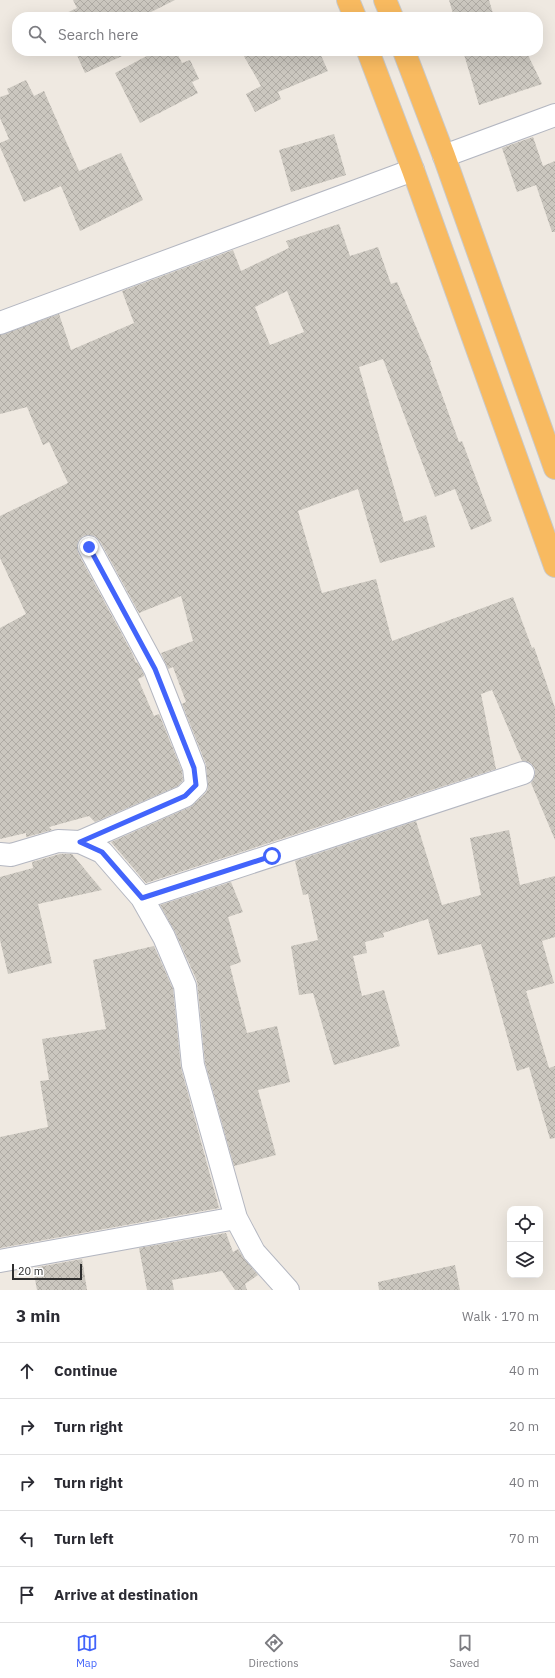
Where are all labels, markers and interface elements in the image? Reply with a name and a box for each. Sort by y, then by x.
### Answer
search box [12,12,543,56]
icon: search [26,23,48,45]
text: Search here [58,25,138,44]
route end [80,538,98,556]
route start [263,847,281,865]
map controls [507,1206,543,1278]
button: locate [507,1206,543,1242]
button: layers [507,1242,543,1278]
scale bar [12,1262,82,1281]
text: 20 m [18,1264,43,1278]
text: 3 min [16,1305,60,1327]
text: Walk · 170 m [462,1308,539,1325]
icon: ahead [16,1360,38,1382]
text: Continue [54,1361,118,1380]
text: 40 m [509,1362,539,1379]
icon: right [16,1416,38,1438]
text: Turn right [54,1417,123,1436]
text: 20 m [509,1418,539,1435]
icon: right [16,1472,38,1494]
text: Turn right [54,1473,123,1492]
text: 40 m [509,1474,539,1491]
icon: left [16,1528,38,1550]
text: Turn left [54,1529,114,1548]
text: 70 m [509,1530,539,1547]
icon: arrive [16,1584,38,1606]
text: Arrive at destination [54,1585,198,1604]
tab: Map [76,1632,98,1670]
tab: Directions [249,1632,299,1670]
tab: Saved [450,1632,479,1670]

